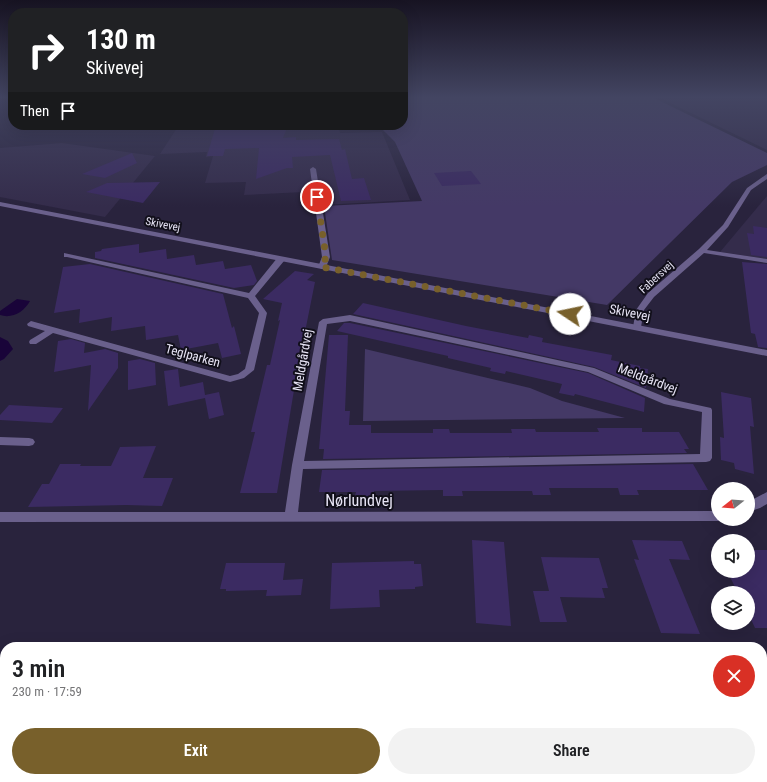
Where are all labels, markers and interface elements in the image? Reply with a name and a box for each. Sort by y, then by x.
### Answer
text: 130 m [86,23,156,56]
icon: right [20,24,72,76]
text: Skivevej [86,57,144,78]
icon: arrive [57,100,79,122]
text: Then [20,102,49,120]
pin [300,180,334,214]
icon: arrive [306,186,328,208]
street label: Skivevej [144,215,181,234]
street label: Fabersvej [637,258,676,296]
position arrow [549,293,591,335]
street label: Skivevej [608,301,652,324]
street label: Meldgårdvej [290,328,315,392]
street label: Teglparken [164,341,222,370]
street label: Meldgårdvej [616,360,680,397]
north arrow [711,482,755,526]
map controls [711,482,755,630]
street label: Nørlundvej [325,491,393,510]
button: sound [711,534,755,578]
button: layers [711,586,755,630]
text: 3 min [12,655,65,683]
button: close [713,655,755,697]
text: 230 m · 17:59 [12,684,82,699]
button: Exit [12,728,380,774]
button: Share [388,728,755,774]

